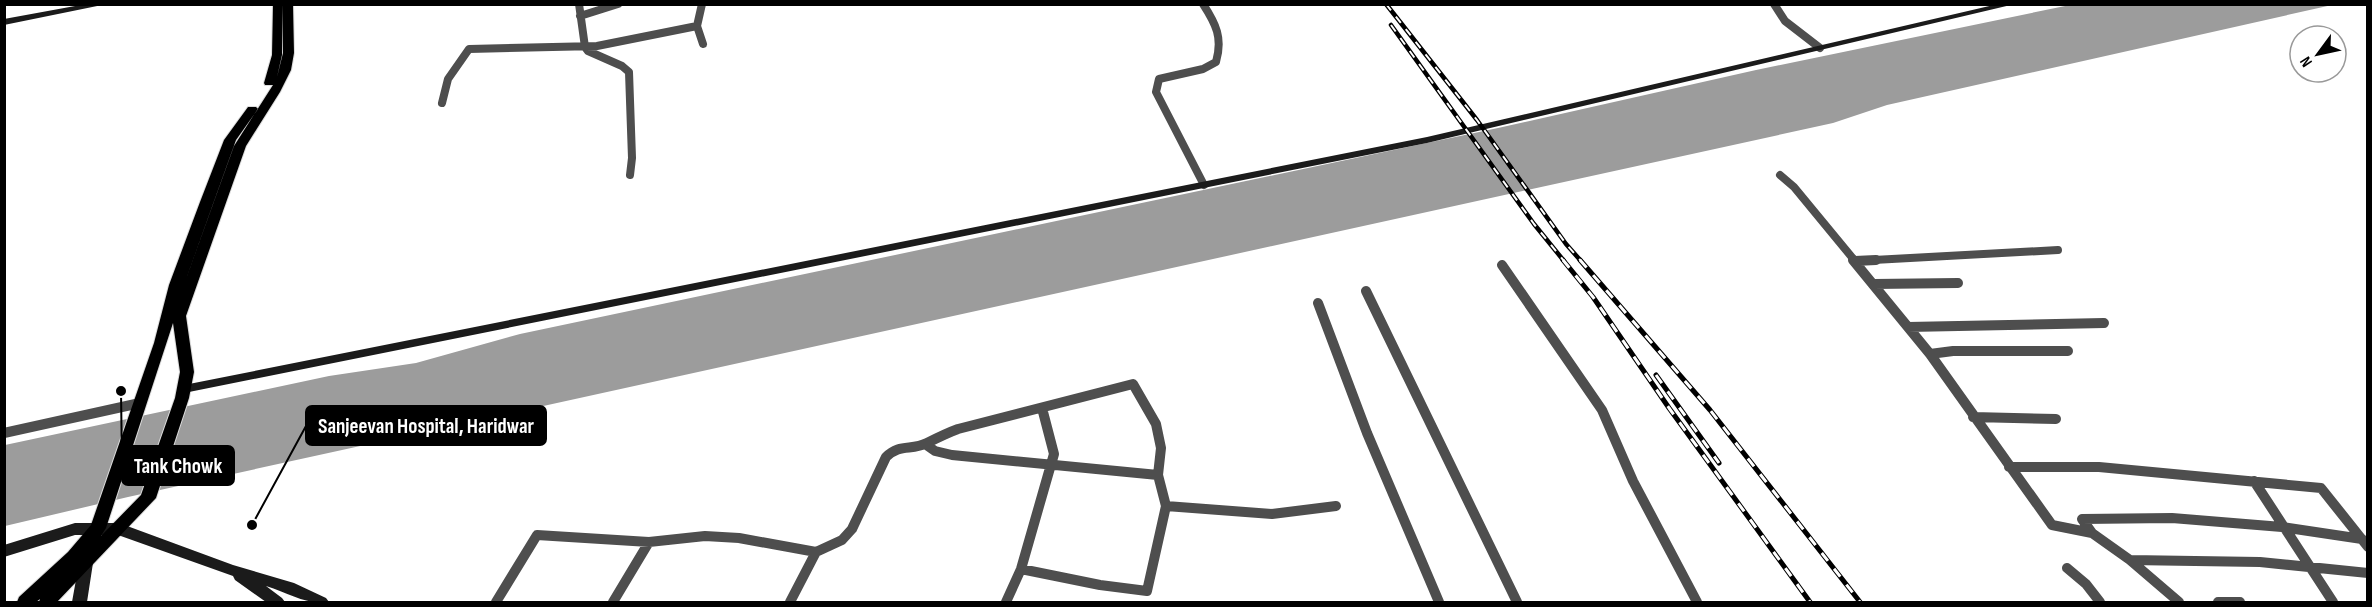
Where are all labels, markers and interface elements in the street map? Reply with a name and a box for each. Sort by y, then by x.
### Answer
north arrow [2288,24,2348,84]
text: N [2296,53,2317,70]
callout: Sanjeevan Hospital, Haridwar [306,406,546,445]
text: Sanjeevan Hospital, Haridwar [318,414,535,439]
callout: Tank Chowk [122,446,234,485]
text: Tank Chowk [134,454,222,479]

